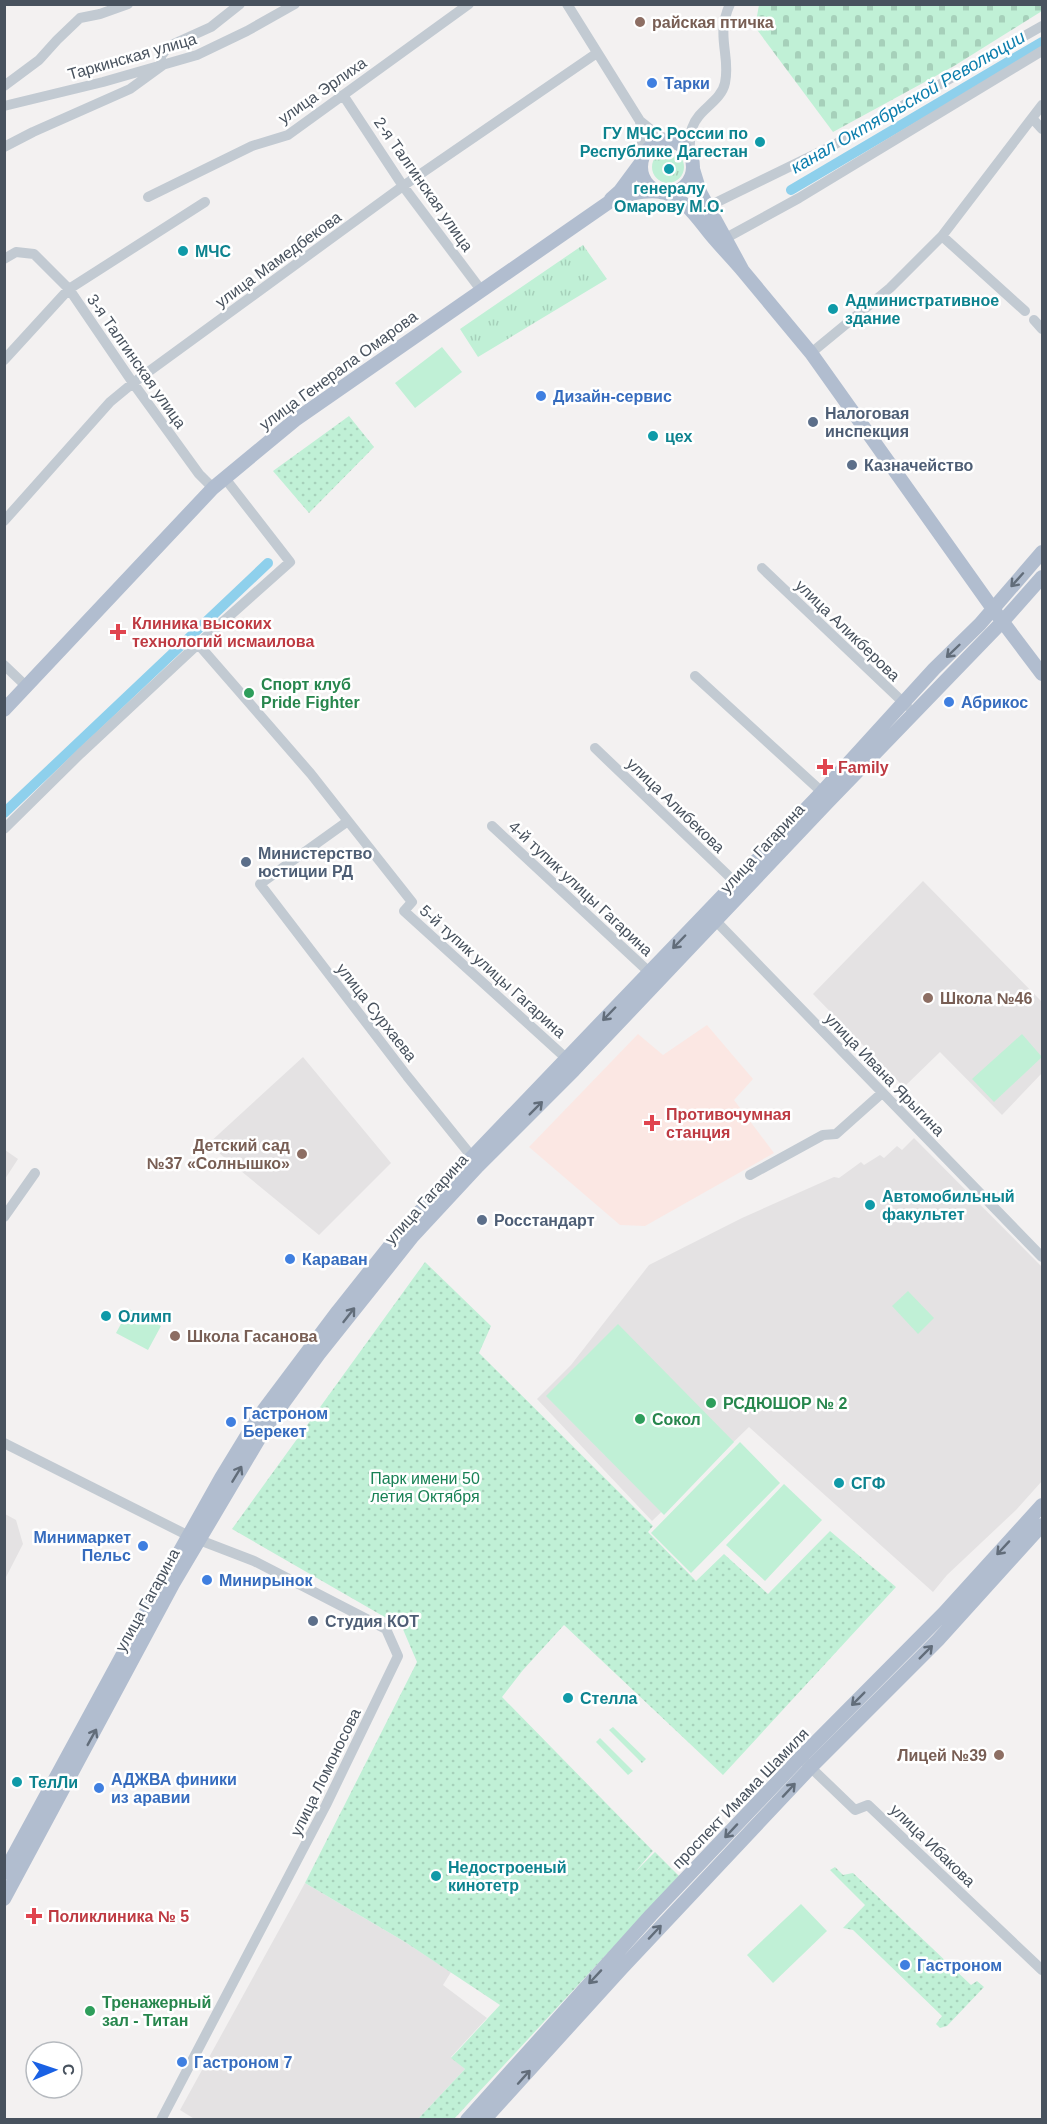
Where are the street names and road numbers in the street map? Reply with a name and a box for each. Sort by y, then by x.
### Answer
street label: Таркинская улица [66,30,198,83]
street label: улица Эрлиха [275,54,370,127]
street label: 2-я Талгинская улица [371,114,476,255]
street label: улица Мамедбекова [212,208,344,311]
street label: 3-я Талгинская улица [84,291,189,432]
street label: улица Генерала Омарова [256,307,420,433]
street label: улица Аликберова [792,576,903,684]
street label: улица Алибекова [624,755,728,856]
street label: улица Гагарина [717,800,808,896]
street label: 4-й тупик улицы Гагарина [505,817,656,959]
street label: 5-й тупик улицы Гагарина [416,902,569,1041]
street label: улица Сурхаева [333,960,420,1065]
street label: улица Ивана Ярыгина [822,1010,948,1139]
street label: улица Гагарина [382,1151,471,1248]
street label: улица Гагарина [112,1546,183,1655]
street label: улица Ломоносова [287,1706,364,1839]
street label: проспект Имама Шамиля [669,1725,812,1872]
street label: улица Ибакова [887,1801,979,1890]

